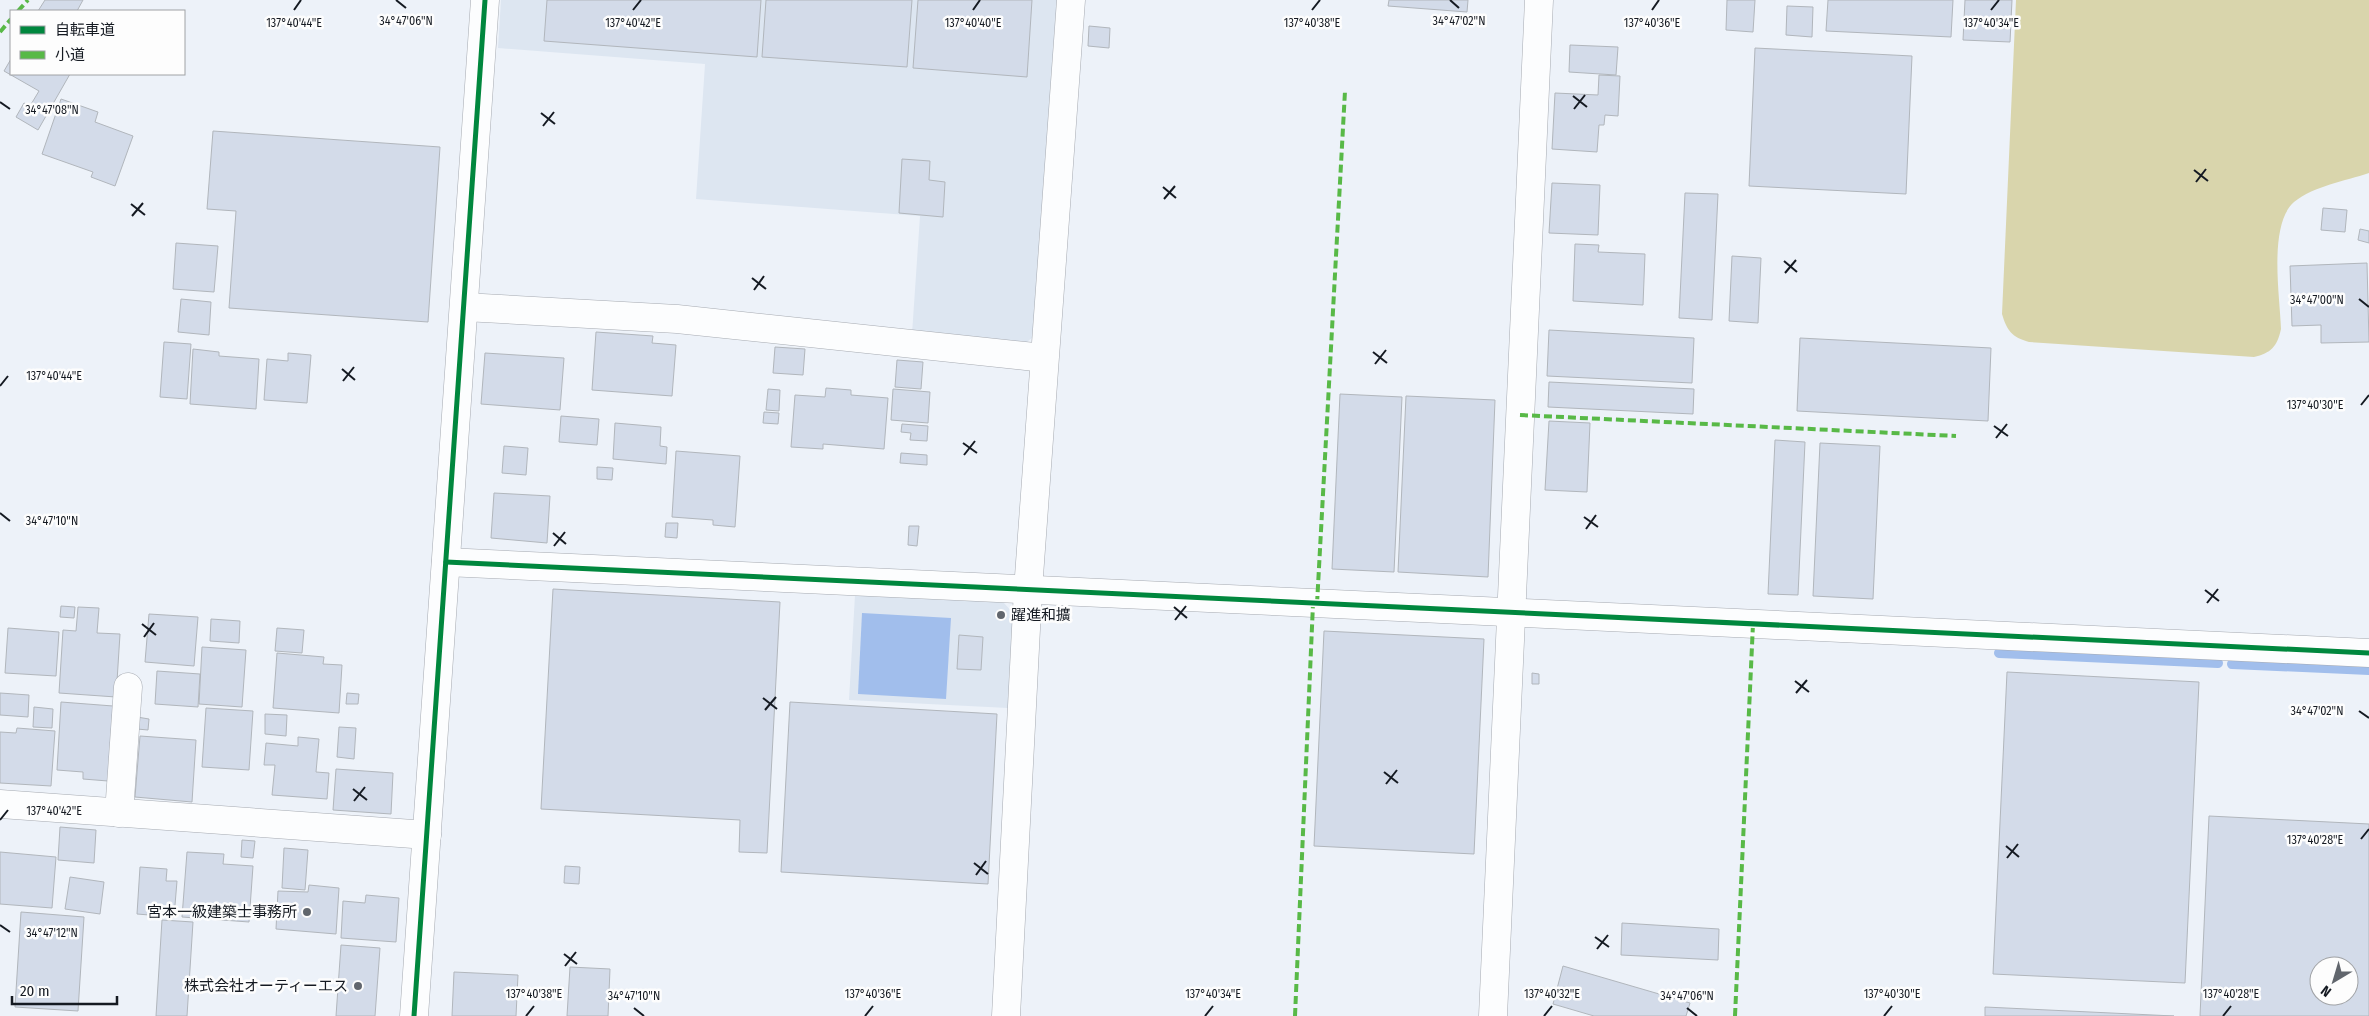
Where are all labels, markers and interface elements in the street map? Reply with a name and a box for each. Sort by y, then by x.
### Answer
legend [10,10,185,75]
text: 34°47'06"N [379,14,433,28]
text: 34°47'02"N [1433,14,1485,28]
text: 137°40'44"E [266,16,322,30]
text: 137°40'42"E [605,16,661,30]
text: 137°40'40"E [945,16,1002,30]
text: 137°40'38"E [1284,16,1341,30]
text: 137°40'36"E [1624,16,1681,30]
text: 137°40'34"E [1963,16,2019,30]
text: 自転車道 [55,21,115,39]
text: 小道 [55,46,85,64]
text: 34°47'08"N [25,103,79,117]
text: 34°47'00"N [2290,293,2344,307]
text: 137°40'44"E [26,369,82,383]
text: 137°40'30"E [2287,398,2344,412]
text: 34°47'10"N [26,514,78,528]
place label: 躍進和擴 [1011,606,1071,624]
marker: 躍進和擴 [995,609,1007,621]
text: 34°47'02"N [2291,704,2343,718]
text: 137°40'42"E [26,804,82,818]
text: 137°40'28"E [2287,833,2344,847]
place label: 宮本一級建築士事務所 [147,903,297,921]
marker: 宮本一級建築士事務所 [301,906,313,918]
text: 34°47'12"N [26,926,78,940]
north arrow [2309,956,2359,1006]
scale bar [12,974,118,1006]
place label: 株式会社オーティーエス [184,977,348,995]
marker: 株式会社オーティーエス [352,980,364,992]
text: 20 m [20,982,50,1000]
text: N [2318,982,2335,1000]
text: 137°40'38"E [506,987,563,1001]
text: 137°40'36"E [845,987,902,1001]
text: 137°40'34"E [1185,987,1241,1001]
text: 137°40'32"E [1524,987,1580,1001]
text: 137°40'30"E [1864,987,1921,1001]
text: 137°40'28"E [2203,987,2260,1001]
text: 34°47'10"N [608,989,660,1003]
text: 34°47'06"N [1660,989,1714,1003]

